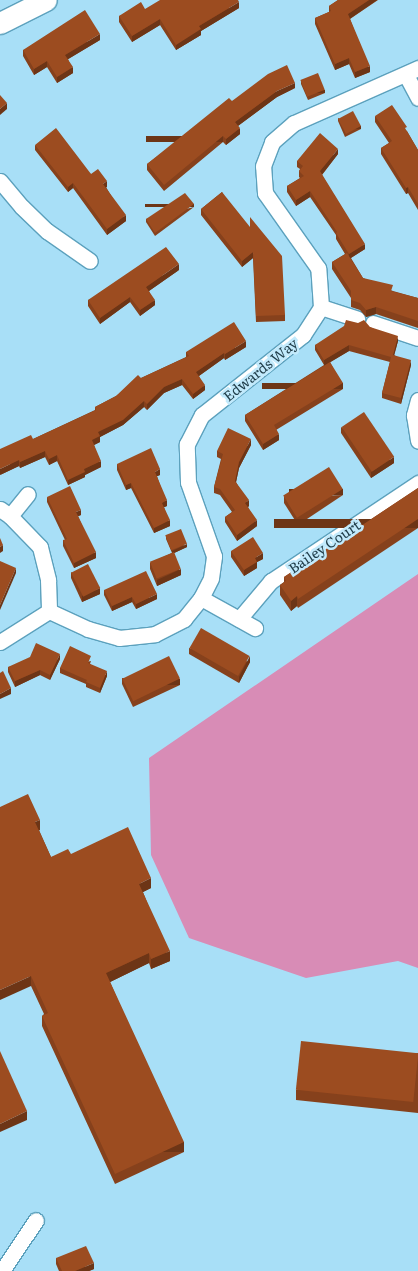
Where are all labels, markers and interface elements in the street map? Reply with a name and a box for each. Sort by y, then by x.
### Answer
street label: Edwards Way [219,334,301,404]
street label: Bailey Court [285,516,363,576]

